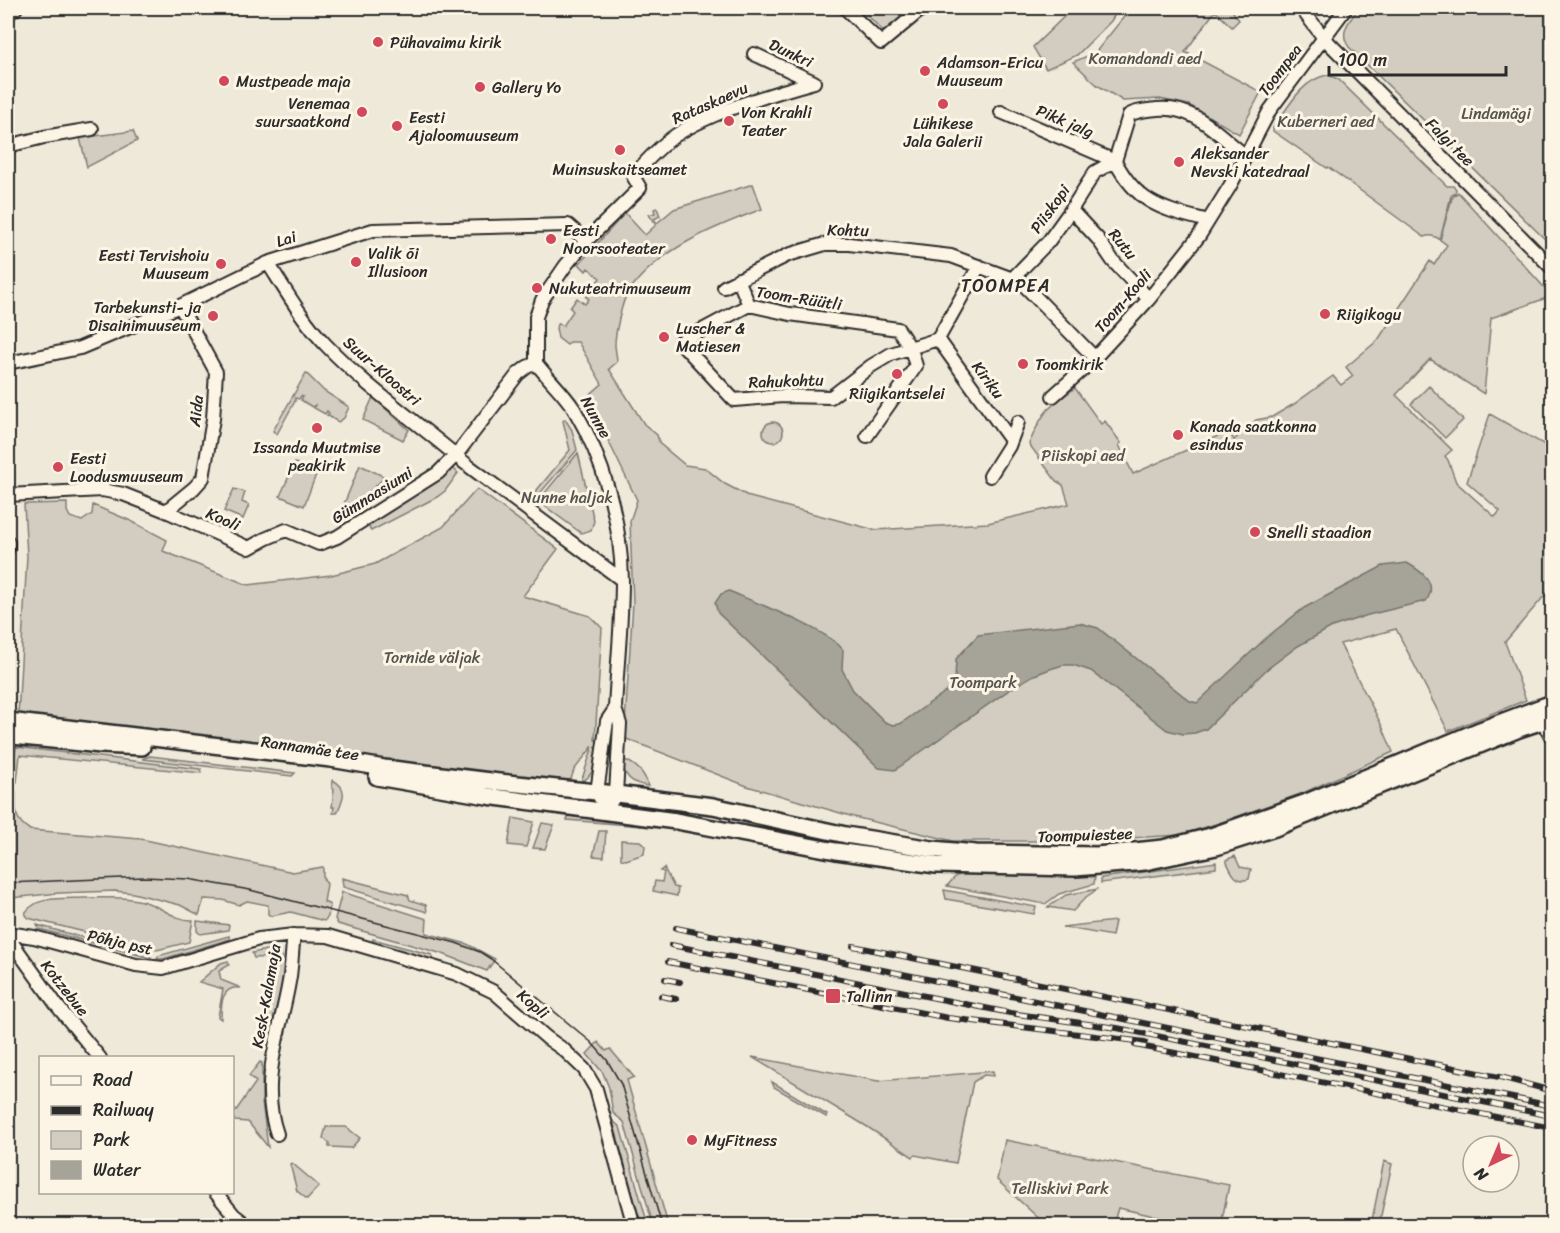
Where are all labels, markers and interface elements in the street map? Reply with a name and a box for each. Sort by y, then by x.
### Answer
place label: Pühavaimu kirik [390,28,502,57]
street label: Dunkri [764,30,819,76]
marker: Pühavaimu kirik [371,35,385,49]
street label: Toompea [1250,37,1310,103]
scale bar [1329,39,1506,77]
park label: Komandandi aed [1088,44,1203,73]
text: 100 m [1338,44,1387,76]
place label: Adamson-Ericu Muuseum [936,48,1044,95]
marker: Adamson-Ericu Muuseum [918,64,932,78]
place label: Mustpeade maja [236,67,351,96]
place label: Gallery Yo [492,73,561,102]
street label: Rataskaevu [667,73,753,133]
marker: Mustpeade maja [217,74,231,88]
marker: Gallery Yo [473,80,487,94]
place label: Venemaa suursaatkond [255,89,352,136]
street label: Pikk jalg [1031,96,1099,146]
marker: Lühikese Jala Galerii [936,97,950,111]
place label: Von Krahli Teater [741,98,812,145]
park label: Lindamägi [1461,99,1531,128]
place label: Eesti Ajaloomuuseum [408,103,519,150]
marker: Venemaa suursaatkond [355,105,369,119]
park label: Kuberneri aed [1277,107,1376,136]
place label: Lühikese Jala Galerii [903,109,983,156]
street label: Falgi tee [1418,110,1482,174]
marker: Von Krahli Teater [722,114,736,128]
marker: Eesti Ajaloomuuseum [390,119,404,133]
place label: Aleksander Nevski katedraal [1190,139,1310,186]
marker: Muinsuskaitseamet [613,143,627,157]
place label: Muinsuskaitseamet [553,155,687,184]
marker: Aleksander Nevski katedraal [1172,155,1186,169]
street label: Piiskopi [1022,178,1078,240]
street label: Kohtu [827,215,870,245]
place label: Eesti Noorsooteater [563,216,666,263]
street label: Lai [272,222,300,256]
street label: Rutu [1101,222,1145,267]
marker: Eesti Noorsooteater [544,232,558,246]
place label: Valik õi Illusioon [367,239,428,286]
place label: Eesti Tervishoiu Muuseum [99,241,209,288]
marker: Valik õi Illusioon [349,255,363,269]
marker: Eesti Tervishoiu Muuseum [214,257,228,271]
street label: Toom-Kooli [1087,262,1160,340]
district label: TOOMPEA [961,270,1051,302]
place label: Nukuteatrimuuseum [549,274,691,303]
street label: Toom-Rüütli [754,277,844,319]
marker: Nukuteatrimuuseum [530,281,544,295]
place label: Tarbekunsti- ja Disainimuuseum [88,293,202,340]
place label: Riigikogu [1337,300,1402,329]
marker: Riigikogu [1318,307,1332,321]
marker: Tarbekunsti- ja Disainimuuseum [206,309,220,323]
place label: Luscher & Matiesen [676,314,745,361]
street label: Suur-Kloostri [336,329,428,414]
marker: Luscher & Matiesen [657,330,671,344]
place label: Toomkirik [1035,350,1104,379]
street label: Kiriku [964,354,1012,406]
marker: Toomkirik [1016,357,1030,371]
street label: Rahukohtu [748,365,824,397]
marker: Riigikantselei [890,367,904,381]
place label: Riigikantselei [849,379,945,408]
street label: Nunne [572,390,620,444]
street label: Aida [180,393,212,429]
place label: Kanada saatkonna esindus [1190,412,1316,459]
marker: Issanda Muutmise peakirik [310,421,324,435]
marker: Kanada saatkonna esindus [1171,428,1185,442]
place label: Issanda Muutmise peakirik [252,433,381,480]
park label: Piiskopi aed [1041,441,1126,470]
place label: Eesti Loodusmuuseum [70,444,183,491]
street label: Gümnaasiumi [325,458,419,532]
marker: Eesti Loodusmuuseum [51,460,65,474]
park label: Nunne haljak [521,483,613,512]
street label: Kooli [201,499,245,540]
place label: Snelli staadion [1267,518,1372,547]
marker: Snelli staadion [1248,525,1262,539]
park label: Tornide väljak [384,643,481,672]
park label: Toompark [949,668,1017,697]
street label: Rannamäe tee [259,727,361,769]
street label: Toompuiestee [1037,819,1133,851]
street label: Põhja pst [84,920,156,964]
street label: Kesk-Kalamaja [243,941,290,1050]
street label: Kotzebue [33,953,97,1023]
street label: Kopli [510,981,556,1027]
place label: Tallinn [846,982,893,1011]
marker: Tallinn [824,987,842,1005]
legend [39,1056,234,1194]
text: Road [93,1064,133,1096]
text: Railway [93,1094,155,1126]
text: Park [93,1124,130,1156]
place label: MyFitness [704,1126,778,1155]
marker: MyFitness [685,1133,699,1147]
north arrow [1461,1134,1521,1194]
text: Water [93,1154,142,1186]
text: N [1466,1160,1496,1189]
park label: Telliskivi Park [1011,1174,1109,1203]

